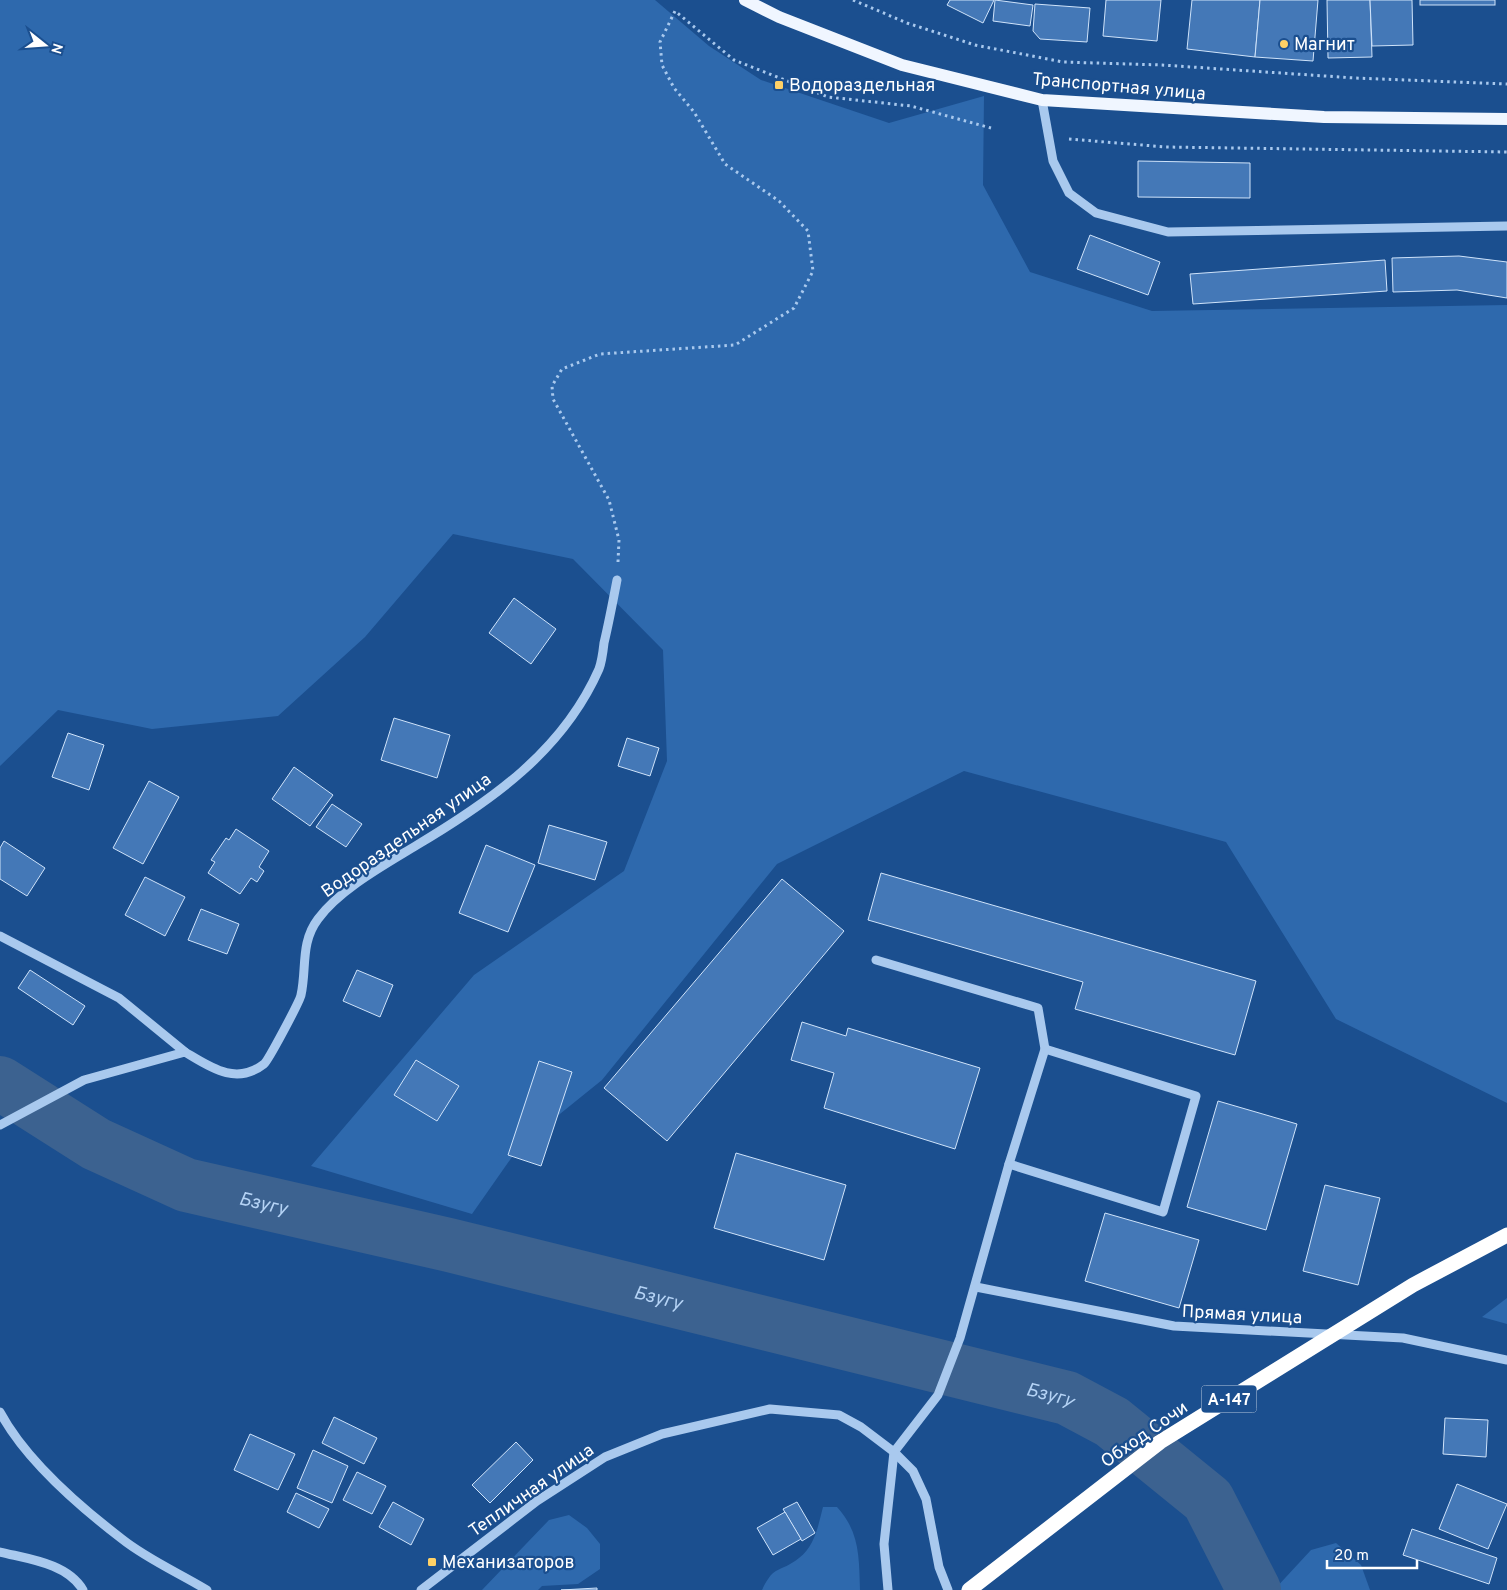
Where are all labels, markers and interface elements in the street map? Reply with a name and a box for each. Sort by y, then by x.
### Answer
north arrow [20,20,70,70]
place label: Магнит [1294,34,1355,57]
marker: Магнит [1278,38,1290,50]
text: N [46,41,66,56]
street label: Транспортная улица [1031,68,1207,107]
place label: Водораздельная [789,75,935,98]
marker: Водораздельная [773,79,785,91]
street label: Водораздельная улица [317,769,496,904]
water label: Бзугу [236,1187,291,1222]
water label: Бзугу [631,1281,686,1317]
street label: Прямая улица [1181,1301,1303,1330]
water label: Бзугу [1023,1378,1079,1414]
road number: А-147 [1202,1386,1256,1412]
street label: Обход Сочи [1097,1397,1193,1474]
street label: Тепличная улица [465,1439,599,1543]
scale bar [1327,1538,1417,1570]
text: 20 m [1334,1547,1369,1566]
place label: Механизаторов [442,1552,574,1575]
marker: Механизаторов [426,1556,438,1568]

